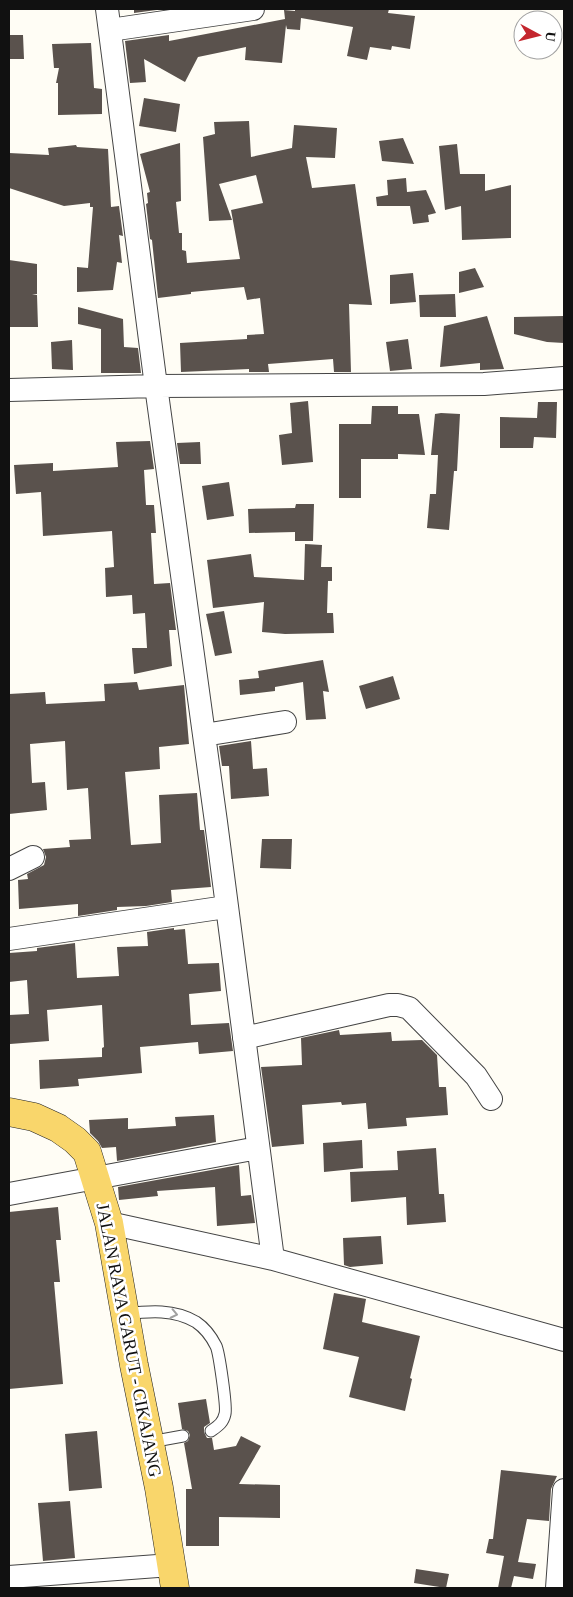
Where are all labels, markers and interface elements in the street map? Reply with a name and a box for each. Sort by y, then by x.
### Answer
north arrow [513,10,563,60]
text: U [542,31,558,42]
street label: JALAN RAYA GARUT - CIKAJANG [93,1201,165,1479]
one-way arrow [169,1308,178,1319]

